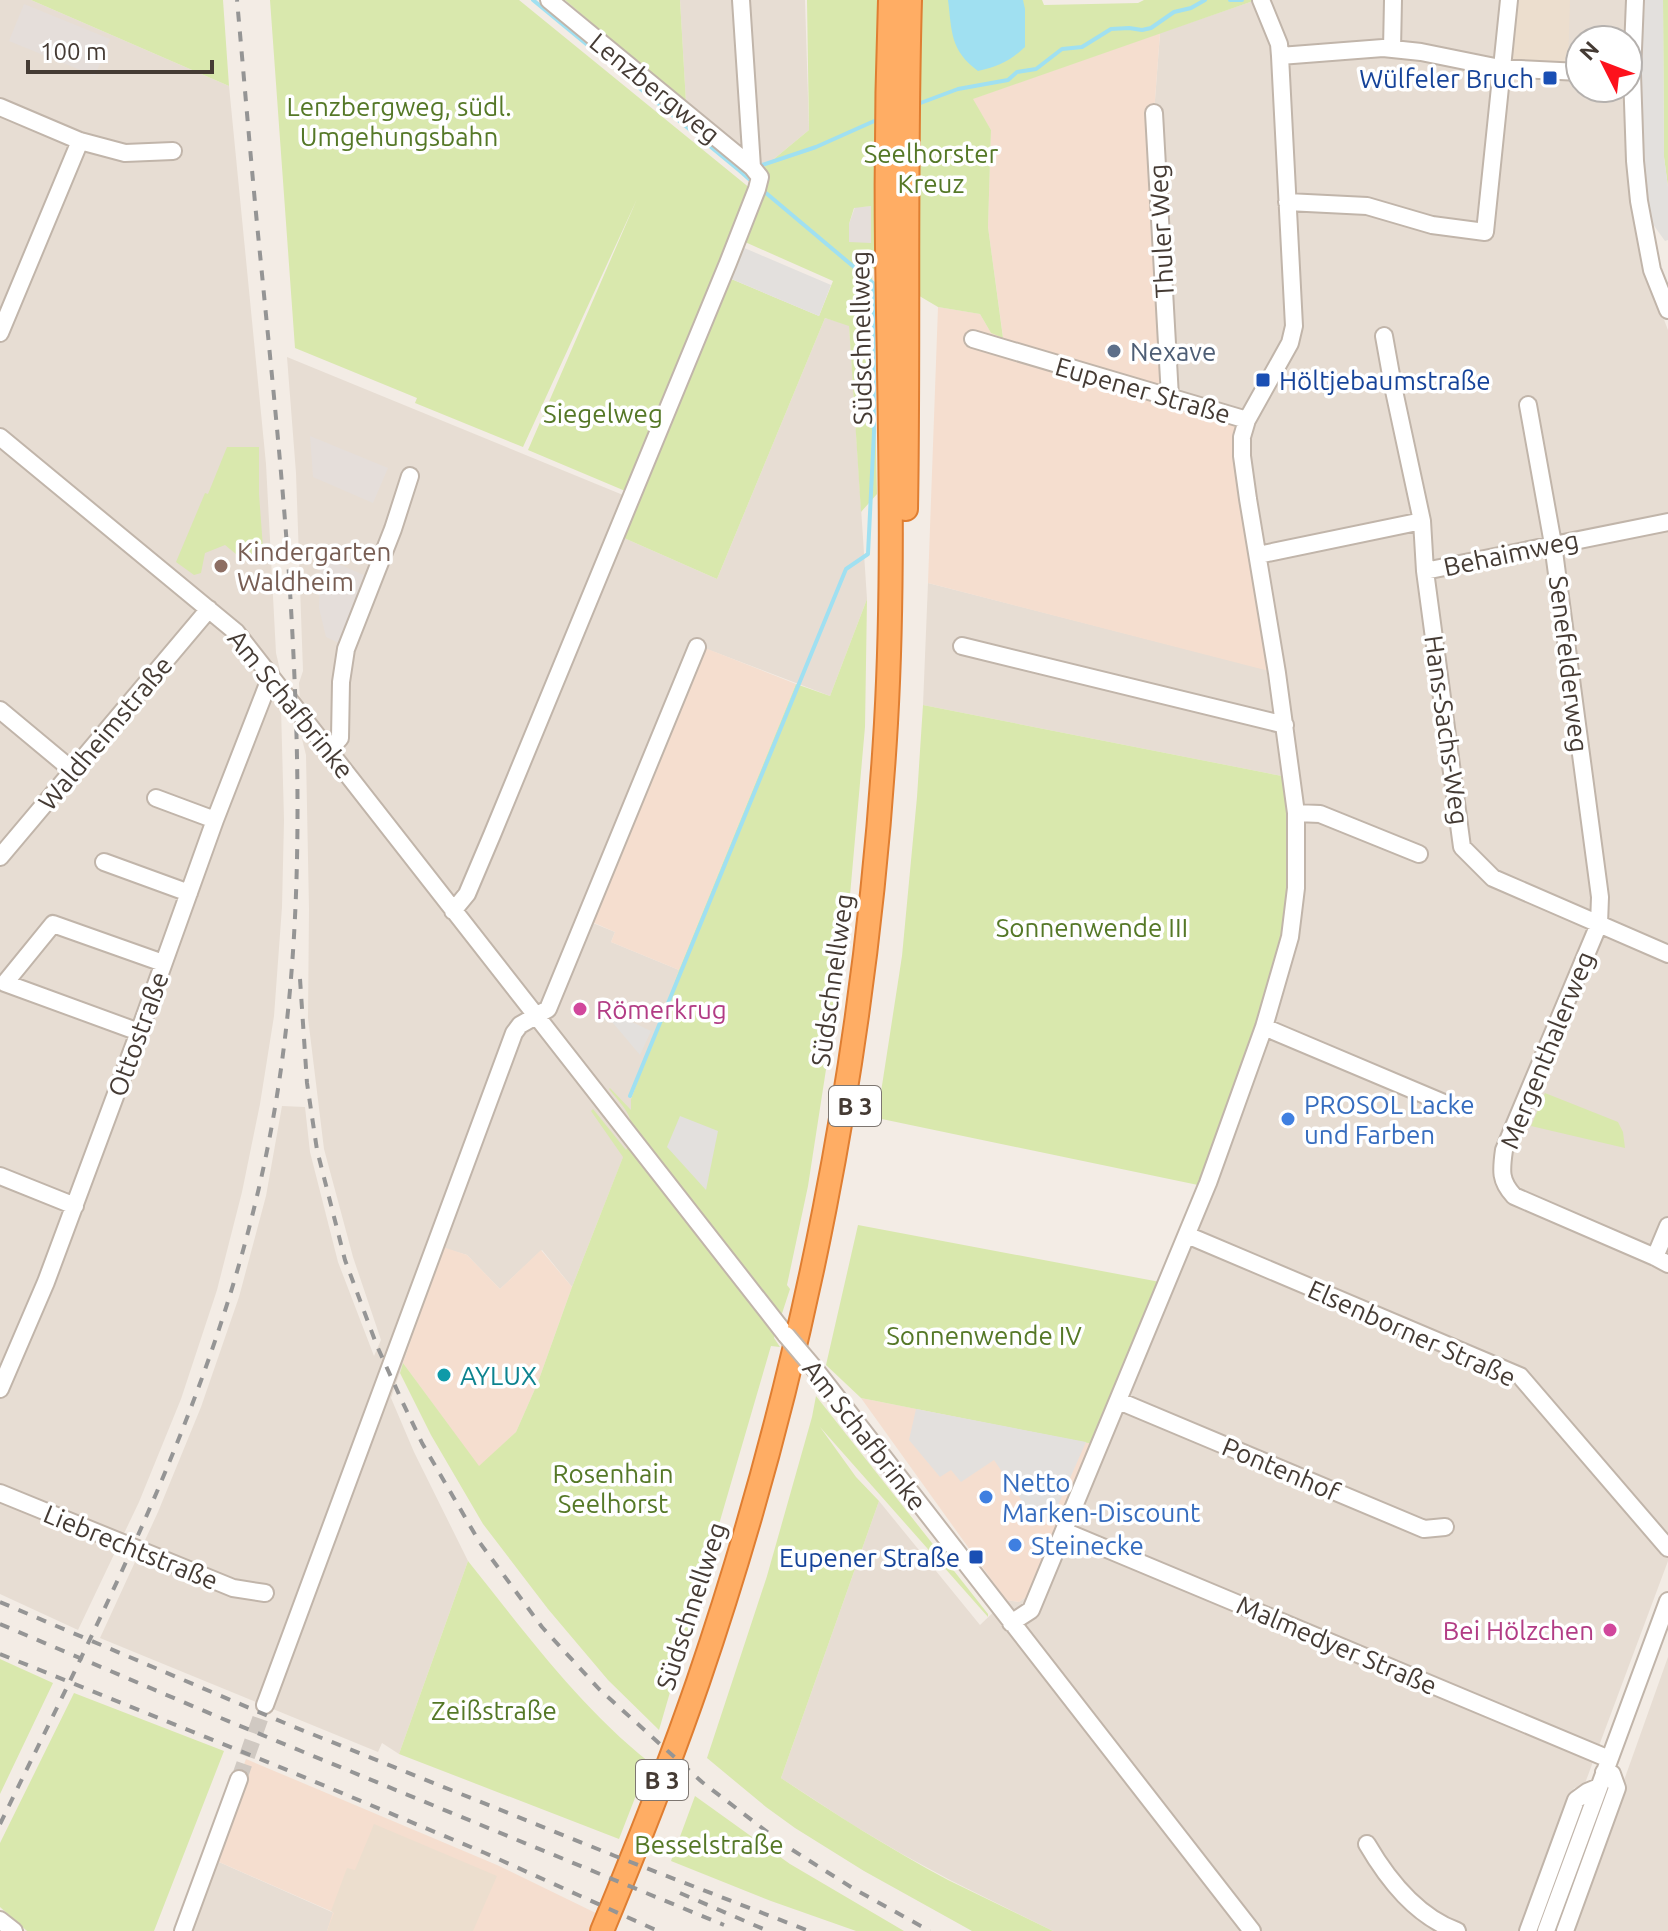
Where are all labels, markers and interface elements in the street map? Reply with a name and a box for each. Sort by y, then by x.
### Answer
scale bar [28,24,212,74]
north arrow [1564,24,1644,104]
street label: Lenzbergweg [584,27,726,149]
text: N [1574,36,1604,65]
text: 100 m [40,38,107,65]
place label: Wülfeler Bruch [1359,64,1534,93]
marker: Wülfeler Bruch [1541,69,1559,87]
park label: Lenzbergweg, südl. Umgehungsbahn [286,92,512,151]
park label: Seelhorster Kreuz [864,139,998,198]
street label: Thuler Weg [1143,163,1179,299]
street label: Südschnellweg [845,251,877,425]
place label: Nexave [1130,337,1216,366]
marker: Nexave [1105,342,1123,360]
street label: Eupener Straße [1052,351,1234,429]
place label: Höltjebaumstraße [1279,366,1491,395]
marker: Höltjebaumstraße [1254,371,1272,389]
park label: Siegelweg [543,399,663,428]
street label: Behaimweg [1441,525,1581,581]
place label: Kindergarten Waldheim [237,537,391,596]
marker: Kindergarten Waldheim [212,557,230,575]
street label: Senefelderweg [1544,574,1594,754]
street label: Am Schafbrinke [222,624,360,784]
street label: Hans-Sachs-Weg [1419,633,1475,827]
street label: Waldheimstraße [32,650,178,816]
street label: Südschnellweg [806,892,858,1068]
park label: Sonnenwende III [996,913,1188,942]
street label: Mergenthalerweg [1494,947,1600,1153]
street label: Ottostraße [102,968,174,1100]
place label: Römerkrug [596,995,727,1024]
marker: Römerkrug [571,1000,589,1018]
road number: B 3 [829,1086,881,1126]
place label: PROSOL Lacke und Farben [1304,1090,1475,1149]
marker: PROSOL Lacke und Farben [1279,1110,1297,1128]
street label: Elsenborner Straße [1304,1274,1520,1392]
park label: Sonnenwende IV [886,1321,1082,1350]
street label: Am Schafbrinke [797,1354,933,1516]
place label: AYLUX [460,1361,537,1390]
marker: AYLUX [435,1366,453,1384]
street label: Pontenhof [1218,1431,1345,1507]
park label: Rosenhain Seelhorst [552,1459,674,1518]
place label: Netto Marken-Discount [1002,1468,1200,1527]
marker: Netto Marken-Discount [977,1488,995,1506]
street label: Liebrechtstraße [40,1499,222,1595]
street label: Südschnellweg [650,1519,732,1693]
place label: Steinecke [1031,1531,1144,1560]
marker: Steinecke [1006,1536,1024,1554]
place label: Eupener Straße [779,1543,960,1572]
marker: Eupener Straße [967,1548,985,1566]
street label: Malmedyer Straße [1233,1590,1441,1700]
place label: Bei Hölzchen [1443,1616,1594,1645]
marker: Bei Hölzchen [1601,1621,1619,1639]
park label: Zeißstraße [431,1696,557,1725]
road number: B 3 [636,1760,688,1800]
park label: Besselstraße [634,1830,784,1859]

